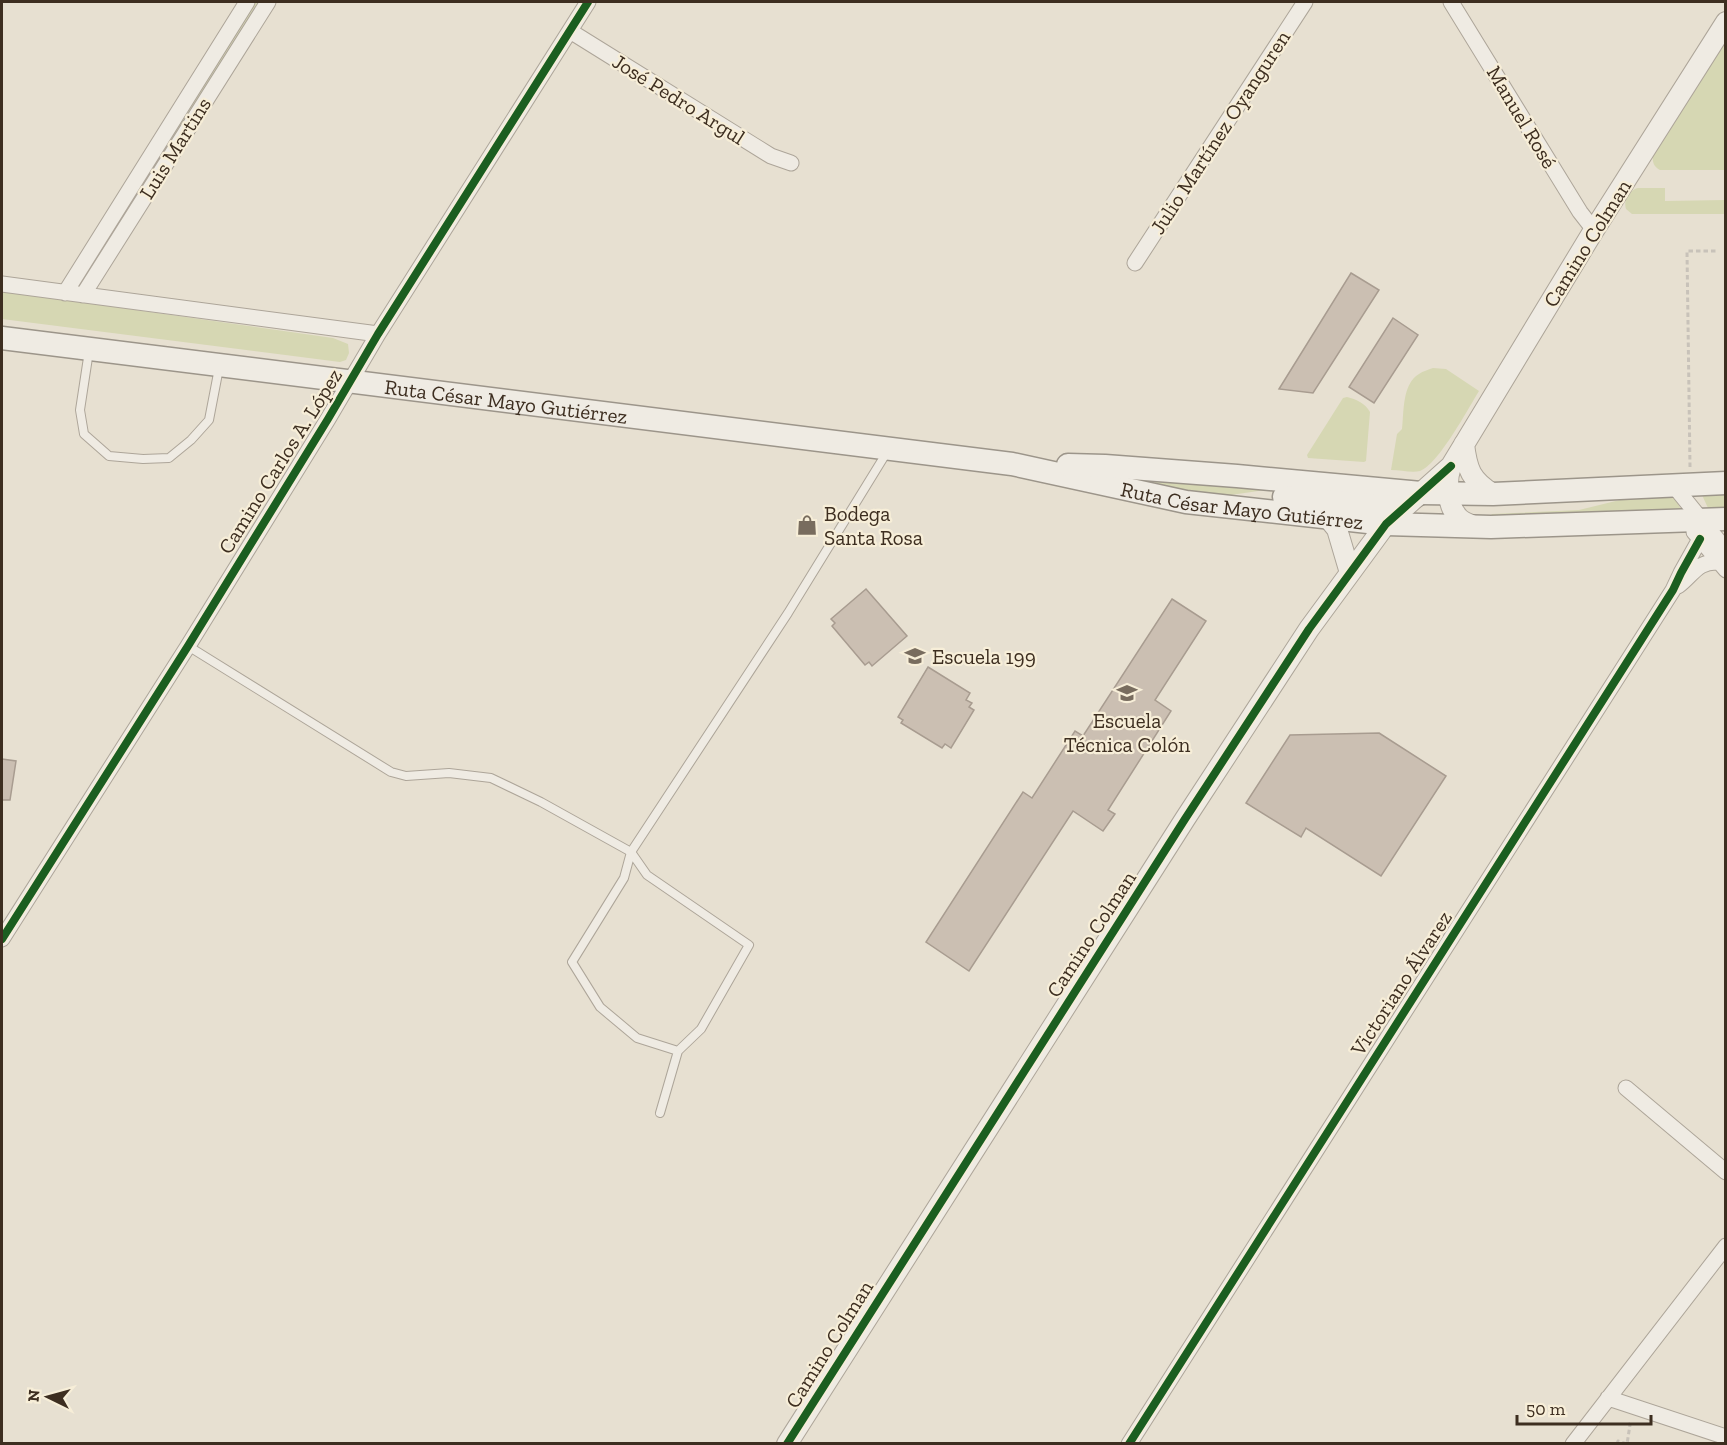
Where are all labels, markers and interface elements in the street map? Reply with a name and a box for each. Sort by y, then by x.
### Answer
street label: Julio Martínez Oyanguren [1145,26,1295,238]
street label: José Pedro Argul [608,48,750,150]
street label: Manuel Rosé [1482,61,1562,173]
street label: Luis Martins [134,93,216,203]
street label: Camino Colman [1538,175,1636,311]
street label: Camino Carlos A. López [213,364,347,558]
street label: Ruta César Mayo Gutiérrez [383,373,629,428]
street label: Ruta César Mayo Gutiérrez [1119,476,1365,534]
place label: Bodega Santa Rosa [824,501,923,550]
shop icon: Bodega Santa Rosa [795,513,819,537]
school or university icon: Escuela 199 [903,644,927,668]
place label: Escuela 199 [932,644,1036,669]
school or university icon: Escuela Técnica Colón [1115,681,1139,705]
place label: Escuela Técnica Colón [1064,708,1190,757]
street label: Camino Colman [1041,866,1141,1002]
street label: Victoriano Álvarez [1344,906,1457,1061]
street label: Camino Colman [780,1276,878,1412]
north arrow [18,1367,78,1427]
scale bar [1517,1388,1650,1426]
text: N [24,1389,44,1403]
text: 50 m [1526,1398,1566,1420]

